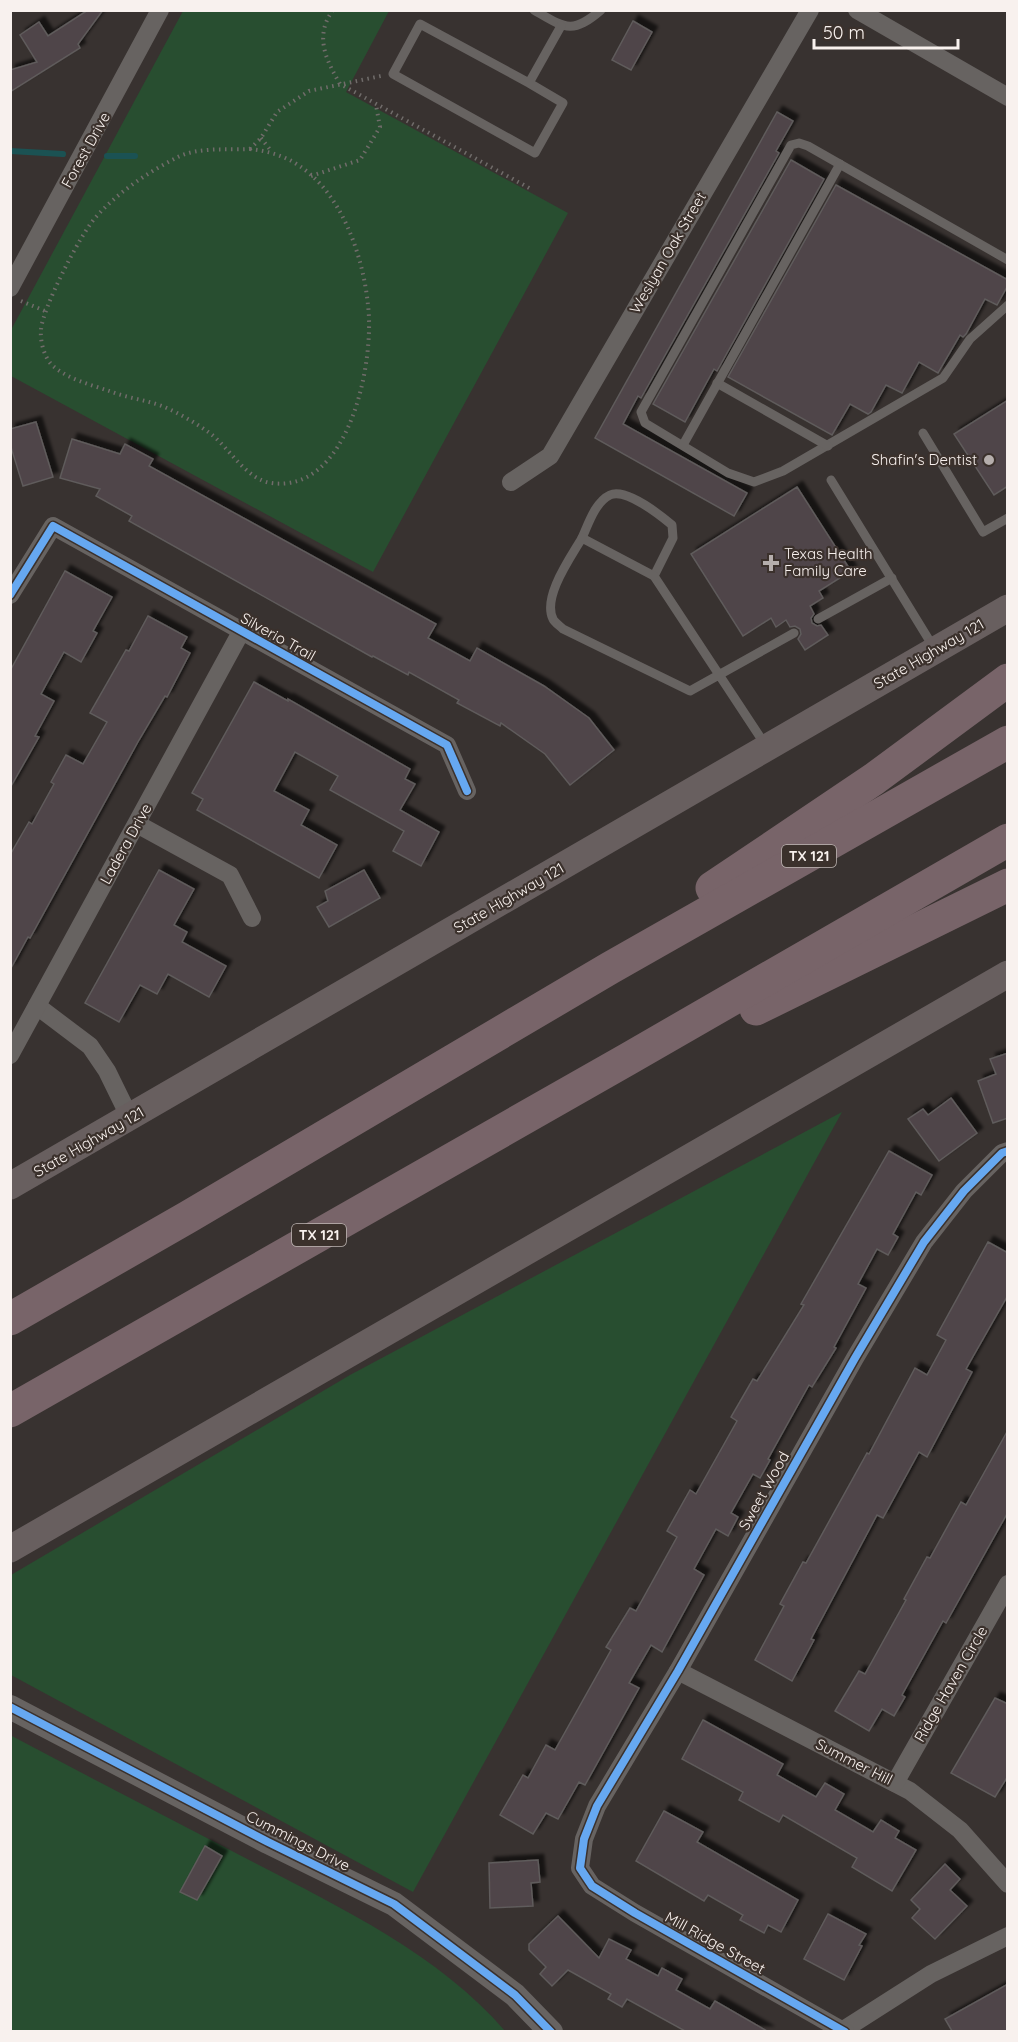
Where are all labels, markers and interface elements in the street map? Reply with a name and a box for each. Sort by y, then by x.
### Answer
scale bar [814,12,958,50]
text: 50 m [823,21,865,44]
street label: Forest Drive [57,109,114,191]
street label: Weslyan Oak Street [625,189,710,317]
place label: Shafin's Dentist [871,450,977,469]
marker: Shafin's Dentist [982,453,996,467]
place label: Texas Health Family Care [784,544,873,580]
marker: Texas Health Family Care [762,554,780,572]
street label: Silverio Trail [237,608,319,665]
street label: State Highway 121 [870,614,987,693]
street label: Ladera Drive [96,800,156,888]
road number: TX 121 [782,845,836,867]
street label: State Highway 121 [450,858,567,937]
street label: State Highway 121 [30,1102,147,1181]
road number: TX 121 [292,1224,346,1246]
street label: Sweet Wood [734,1448,793,1534]
street label: Ridge Haven Circle [910,1622,991,1745]
street label: Summer Hill [813,1734,896,1789]
street label: Cummings Drive [243,1806,353,1875]
street label: Mill Ridge Street [662,1907,769,1978]

